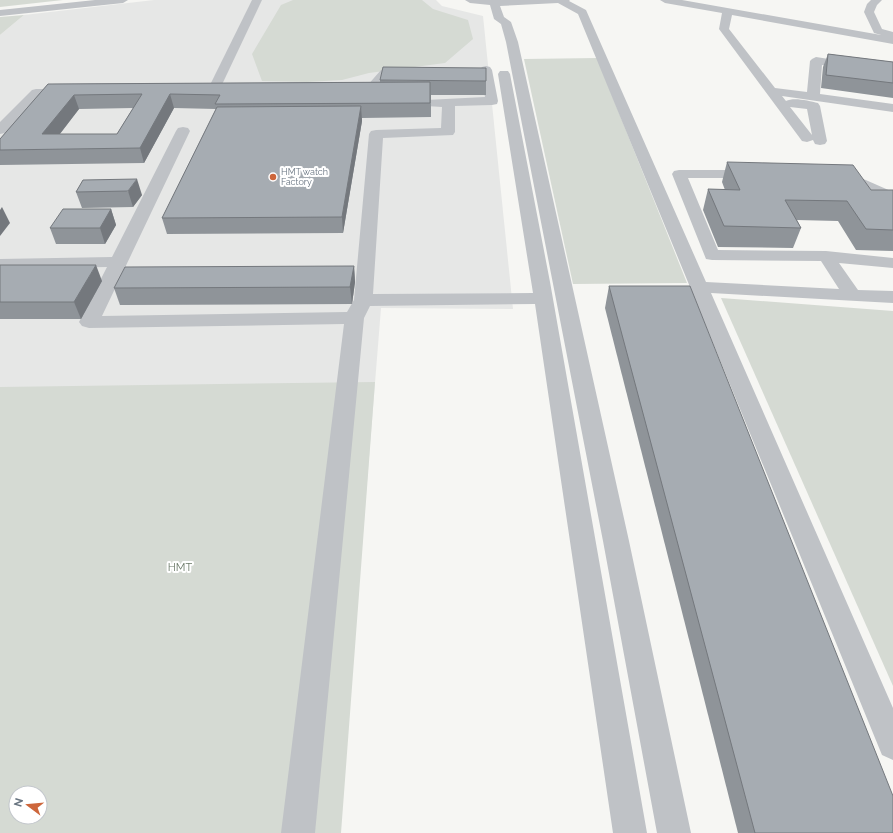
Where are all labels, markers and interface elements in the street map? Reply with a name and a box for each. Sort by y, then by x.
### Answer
place label: HMT watch Factory [281,167,328,187]
marker: HMT watch Factory [268,172,278,182]
park label: HMT [168,561,193,574]
north arrow [8,785,48,825]
text: N [11,797,26,808]

